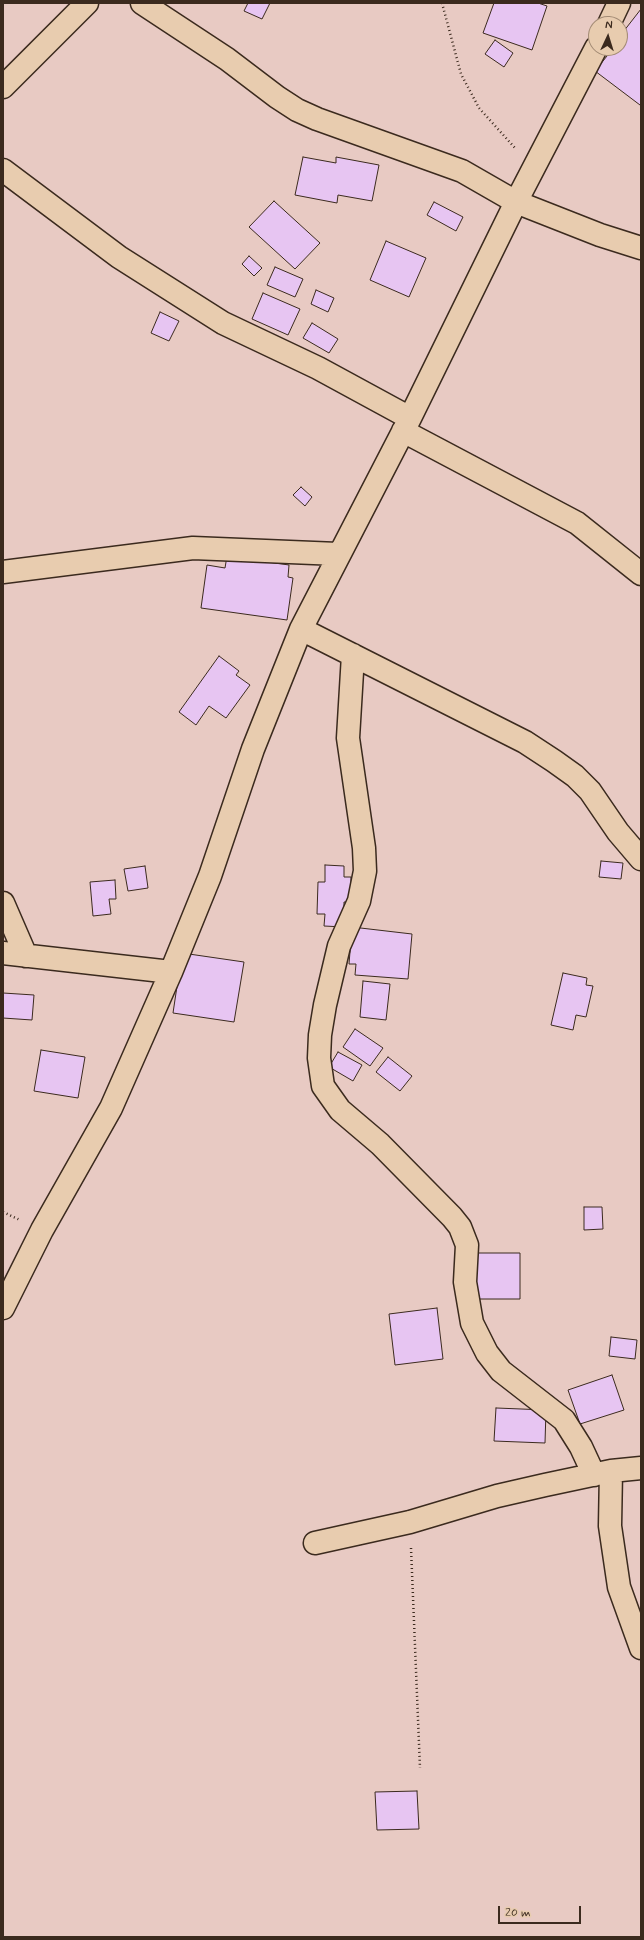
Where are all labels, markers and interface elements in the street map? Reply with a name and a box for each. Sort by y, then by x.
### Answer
north arrow [588,16,628,56]
text: N [605,18,613,32]
scale bar [500,1898,583,1924]
text: 20 m [505,1905,531,1921]

